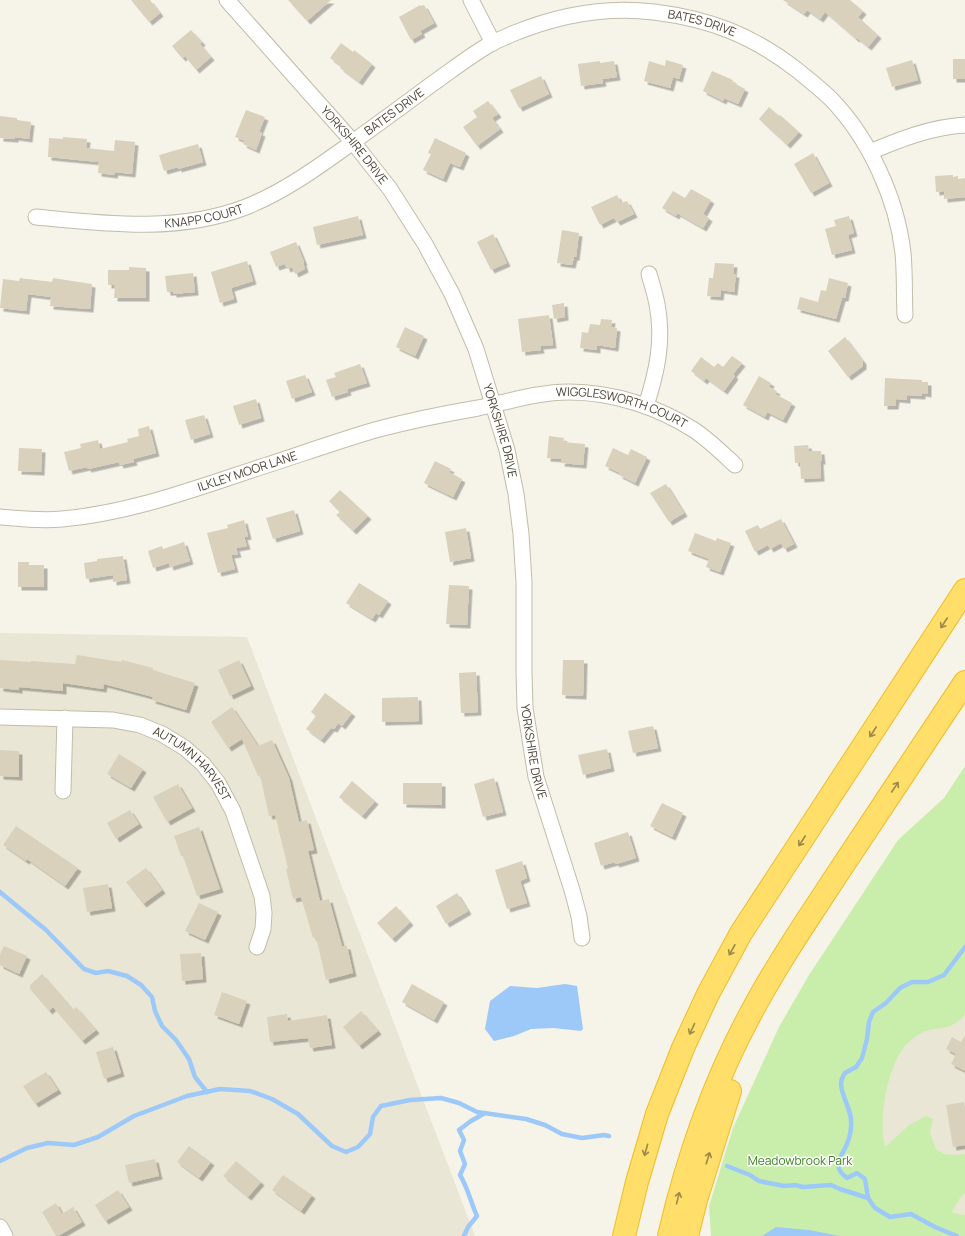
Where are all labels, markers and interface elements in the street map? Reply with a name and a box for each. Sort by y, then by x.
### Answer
street label: BATES DRIVE [667,5,739,40]
street label: BATES DRIVE [361,84,428,139]
street label: YORKSHIRE DRIVE [317,102,392,188]
street label: KNAPP COURT [164,199,246,232]
street label: YORKSHIRE DRIVE [479,382,521,479]
street label: WIGGLESWORTH COURT [555,383,691,433]
street label: ILKLEY MOOR LANE [195,447,299,495]
one-way arrow [940,617,948,628]
street label: YORKSHIRE DRIVE [517,704,552,801]
street label: AUTUMN HARVEST [150,722,236,805]
one-way arrow [869,726,877,737]
one-way arrow [891,781,900,792]
one-way arrow [798,835,806,846]
one-way arrow [728,944,736,956]
one-way arrow [688,1022,695,1034]
one-way arrow [642,1144,649,1157]
one-way arrow [705,1151,712,1164]
park label: Meadowbrook Park [748,1152,853,1169]
one-way arrow [675,1192,683,1205]

